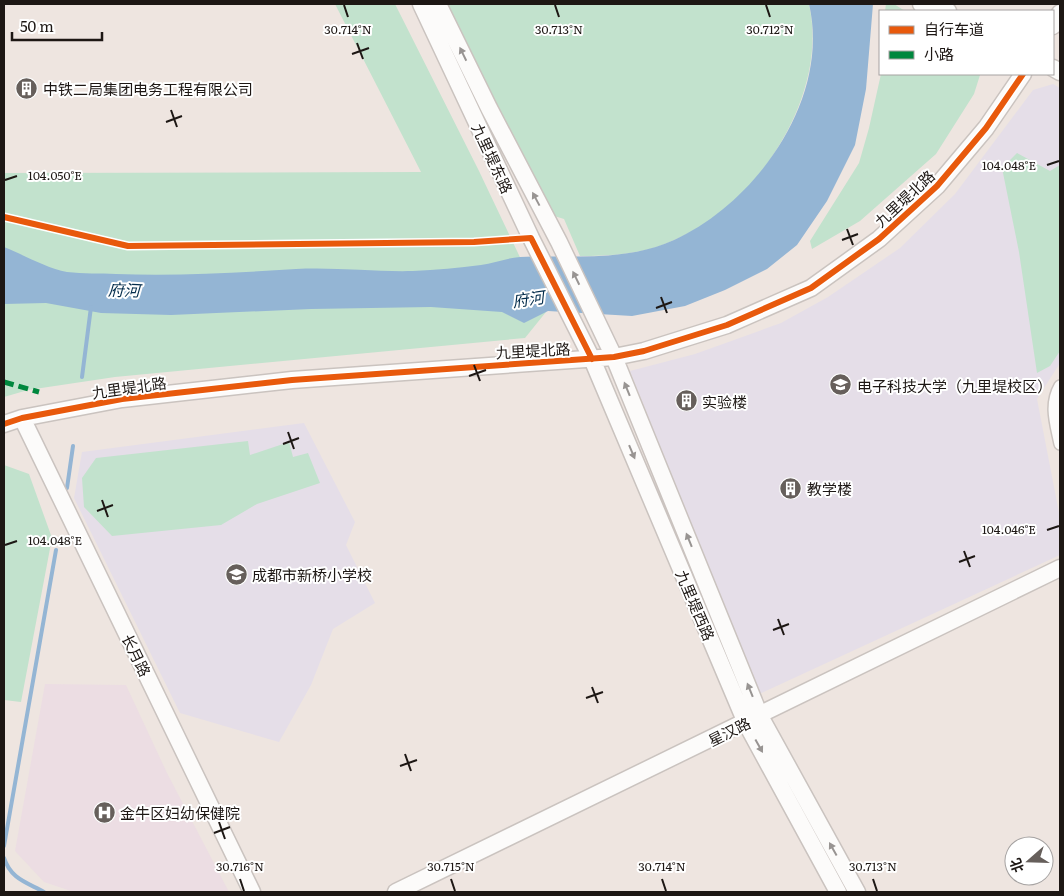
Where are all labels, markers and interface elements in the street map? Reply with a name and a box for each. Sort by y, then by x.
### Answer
scale bar [12,10,102,42]
legend [879,10,1054,75]
text: 50 m [20,14,54,37]
text: 自行车道 [924,17,984,40]
text: 30.714°N [324,20,372,38]
text: 30.713°N [535,20,583,38]
text: 30.712°N [746,20,794,38]
text: 小路 [924,42,954,65]
one-way arrow [458,47,466,61]
building icon: 中铁二局集团电务工程有限公司 [15,76,39,100]
place label: 中铁二局集团电务工程有限公司 [43,77,253,100]
street label: 九里堤东路 [467,119,519,197]
text: 104.048°E [982,156,1036,174]
street label: 九里堤北路 [869,164,939,232]
text: 104.050°E [28,166,82,184]
one-way arrow [532,192,540,206]
one-way arrow [572,270,580,285]
water label: 府河 [108,276,143,302]
water label: 府河 [510,283,548,312]
street label: 九里堤北路 [495,337,571,363]
street label: 九里堤北路 [90,370,168,404]
school or university icon: 电子科技大学（九里堤校区） [829,373,853,397]
place label: 电子科技大学（九里堤校区） [857,374,1052,397]
one-way arrow [623,382,631,396]
building icon: 实验楼 [674,389,698,413]
place label: 实验楼 [702,390,747,413]
one-way arrow [628,445,636,459]
building icon: 教学楼 [779,476,803,500]
place label: 教学楼 [807,477,852,500]
text: 104.046°E [982,520,1036,538]
text: 104.048°E [28,531,82,549]
one-way arrow [684,532,692,547]
school or university icon: 成都市新桥小学校 [224,562,248,586]
place label: 成都市新桥小学校 [252,563,372,586]
street label: 九里堤西路 [671,566,721,644]
street label: 长月路 [117,630,157,680]
one-way arrow [746,682,754,697]
street label: 星汉路 [704,711,754,751]
one-way arrow [754,739,763,753]
hospital icon: 金牛区妇幼保健院 [92,800,116,824]
place label: 金牛区妇幼保健院 [120,801,240,824]
north arrow [1004,836,1054,886]
one-way arrow [829,842,837,857]
text: 北 [1004,856,1028,876]
text: 30.716°N [216,857,264,875]
text: 30.715°N [427,857,475,875]
text: 30.714°N [638,857,686,875]
text: 30.713°N [849,857,897,875]

